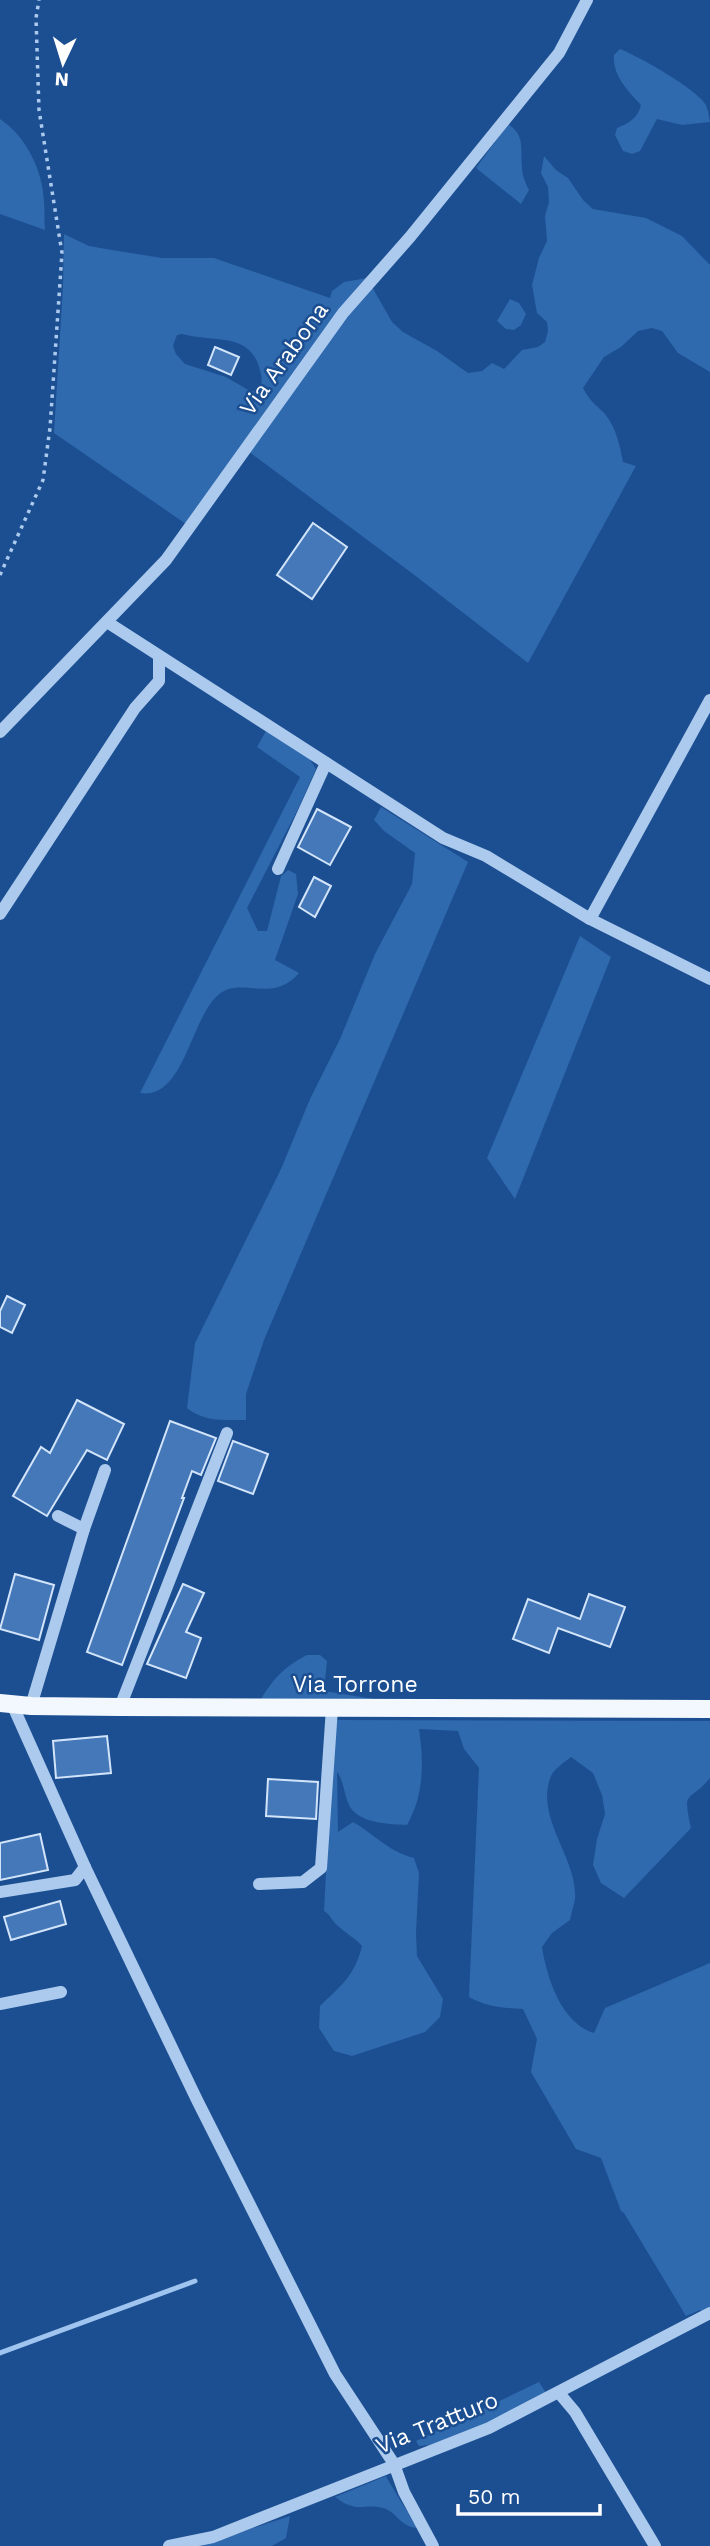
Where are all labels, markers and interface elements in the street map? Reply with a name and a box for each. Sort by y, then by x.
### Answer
north arrow [28,28,98,98]
text: N [54,67,70,91]
street label: Via Arabona [234,297,334,421]
street label: Via Torrone [292,1671,418,1698]
street label: Via Tratturo [372,2386,502,2460]
scale bar [458,2472,600,2516]
text: 50 m [468,2484,520,2509]

